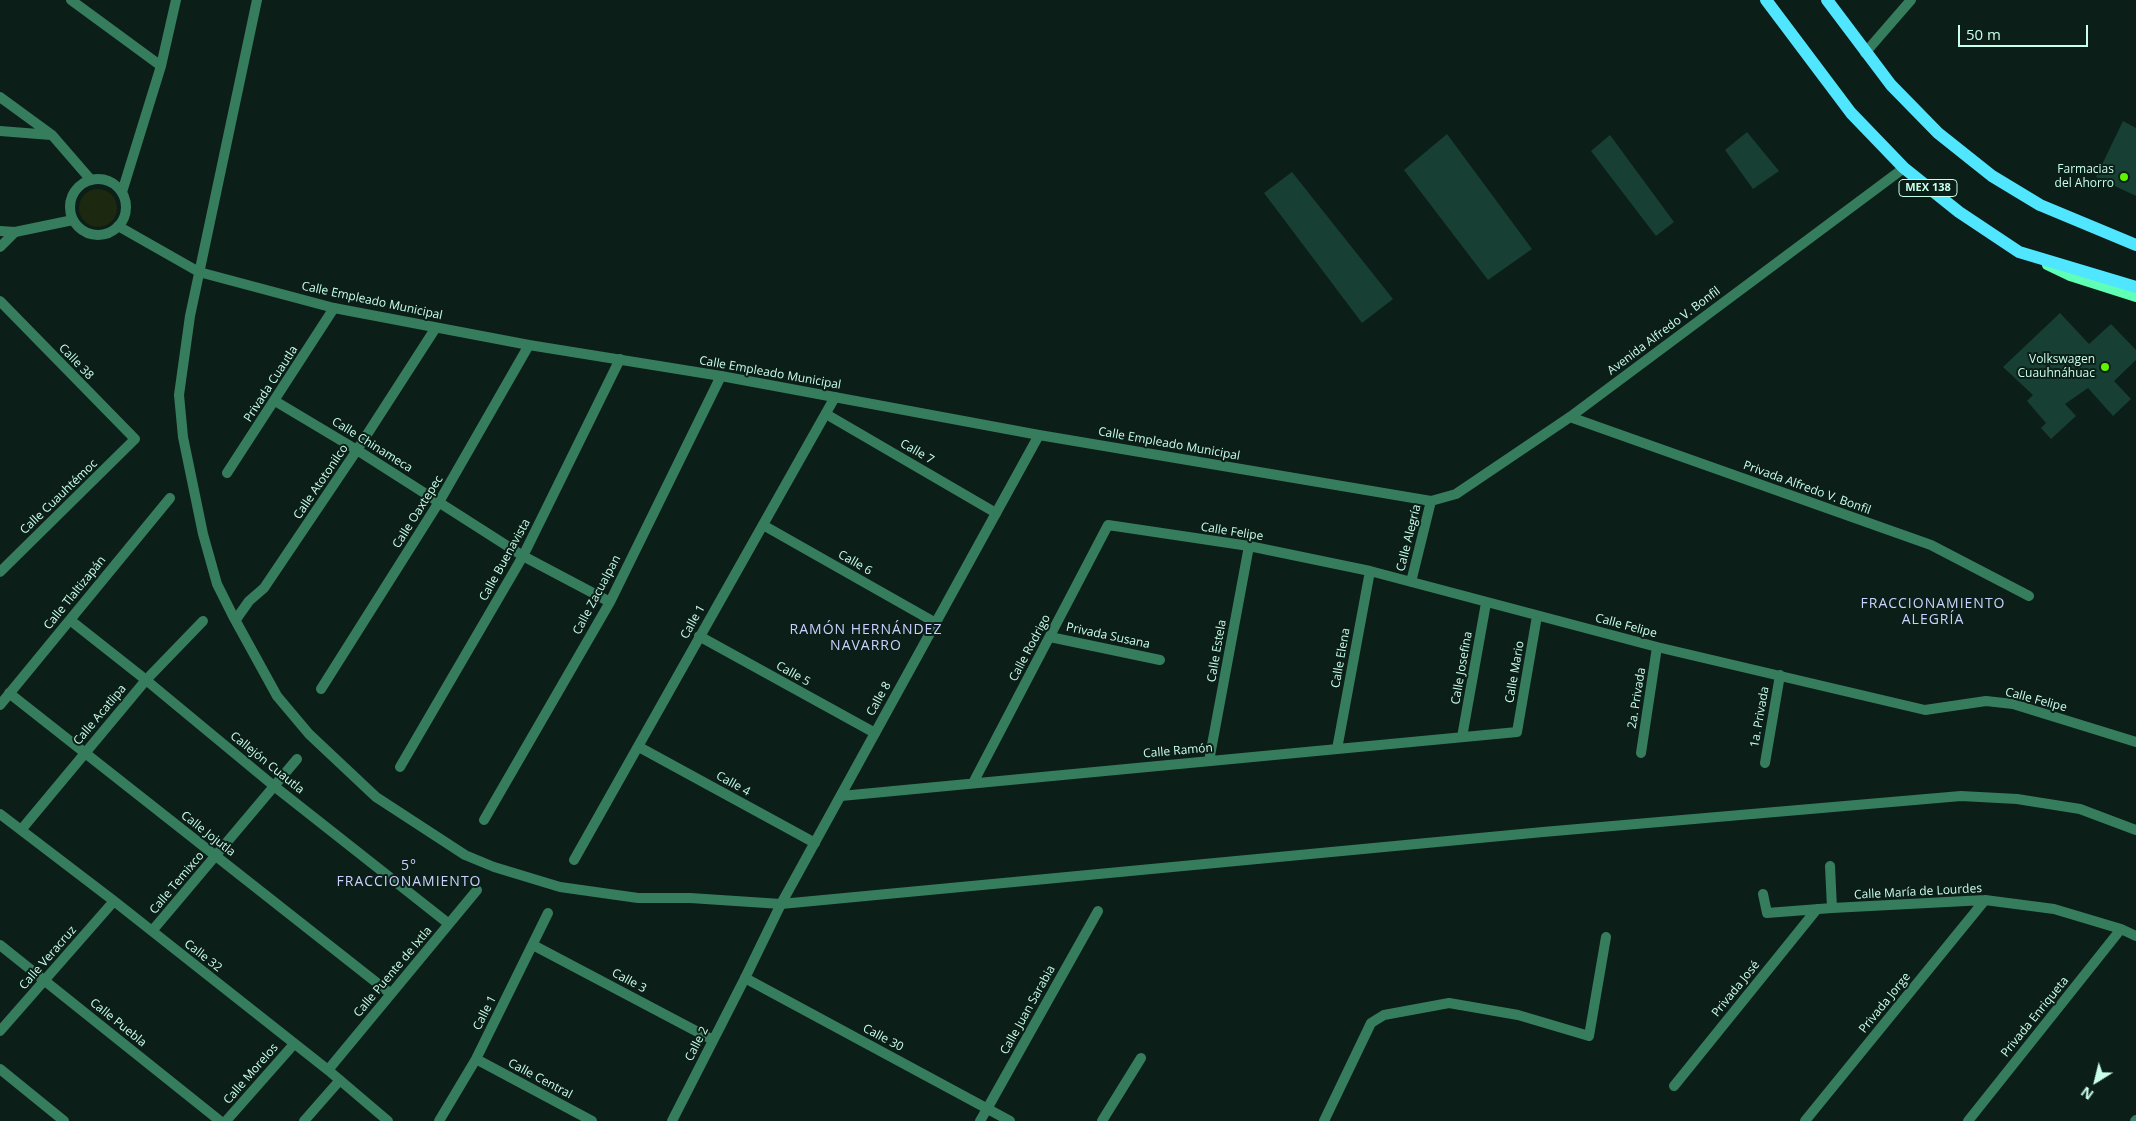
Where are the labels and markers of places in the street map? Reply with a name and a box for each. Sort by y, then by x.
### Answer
place label: Farmacias del Ahorro [2055,163,2114,191]
marker: Farmacias del Ahorro [2118,171,2130,183]
place label: Volkswagen Cuauhnáhuac [2018,353,2095,381]
marker: Volkswagen Cuauhnáhuac [2099,361,2111,373]

